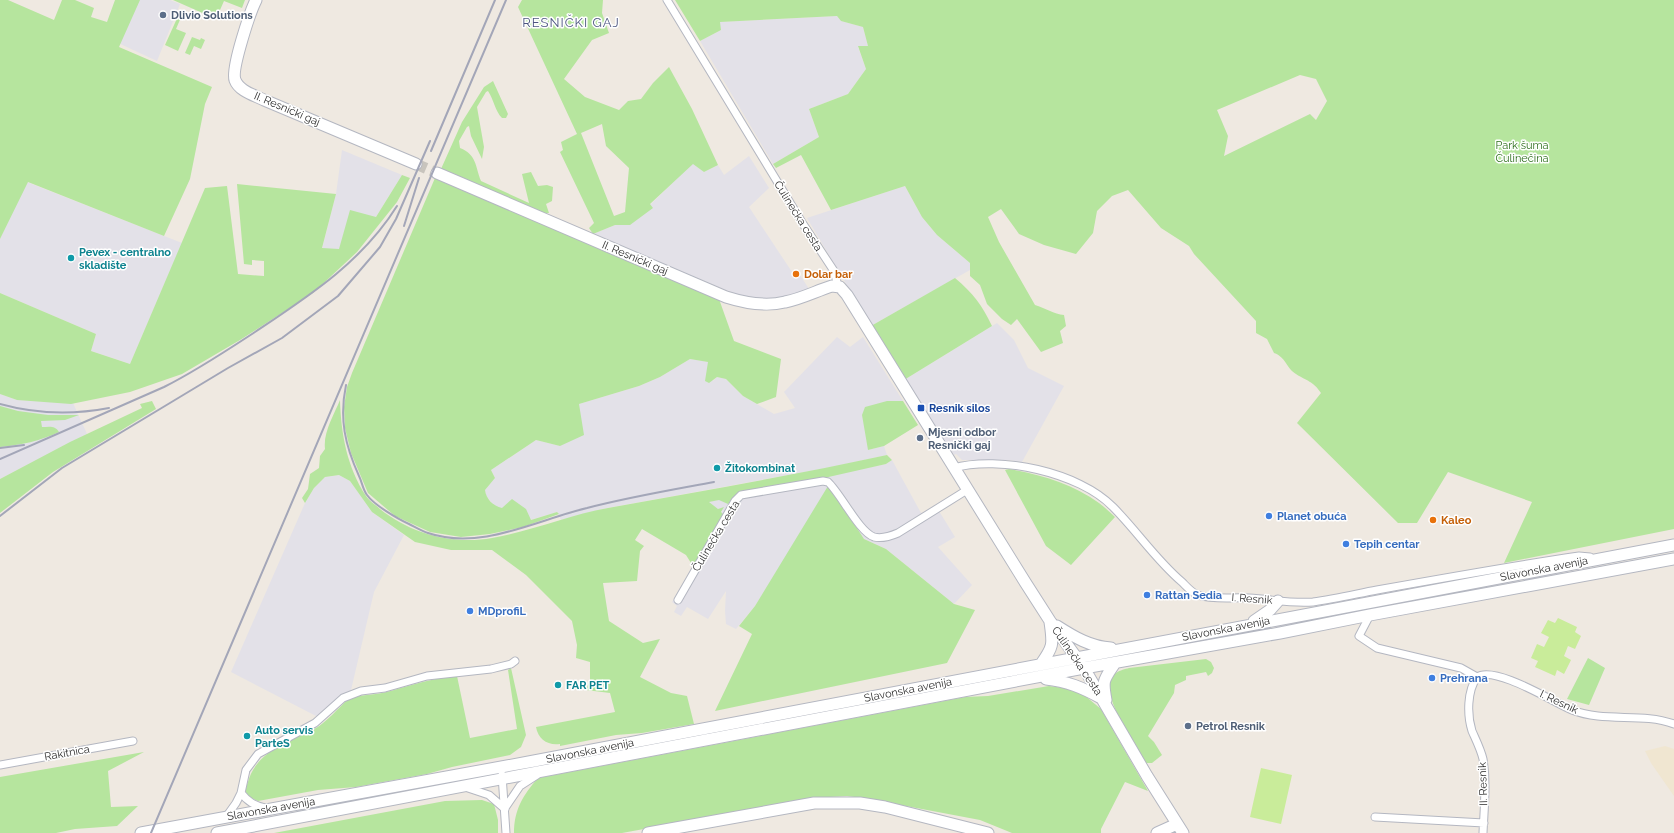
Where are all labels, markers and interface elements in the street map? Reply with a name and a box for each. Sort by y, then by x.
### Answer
place label: Dlivio Solutions [171,9,253,22]
marker: Dlivio Solutions [158,10,168,20]
district label: RESNIČKI GAJ [522,14,620,30]
street label: II. Resnički gaj [252,89,322,129]
park label: Park šuma Čulinečina [1495,139,1549,165]
street label: Čulinečka cesta [771,178,826,254]
street label: II. Resnički gaj [600,238,670,278]
place label: Pevex - centralno skladište [79,246,171,272]
marker: Pevex - centralno skladište [66,253,76,263]
place label: Dolar bar [804,268,853,281]
marker: Dolar bar [791,269,801,279]
place label: Resnik silos [929,402,991,415]
marker: Resnik silos [916,403,926,413]
place label: Mjesni odbor Resnički gaj [928,426,997,452]
marker: Mjesni odbor Resnički gaj [915,433,925,443]
place label: Žitokombinat [725,461,796,475]
marker: Žitokombinat [712,463,722,473]
street label: Čulinečka cesta [689,498,742,574]
place label: Planet obuća [1277,510,1347,523]
marker: Planet obuća [1264,511,1274,521]
place label: Kaleo [1441,514,1472,527]
marker: Kaleo [1428,515,1438,525]
place label: Tepih centar [1354,538,1420,551]
marker: Tepih centar [1341,539,1351,549]
street label: Slavonska avenija [1499,554,1589,584]
place label: Rattan Sedia [1155,589,1222,602]
marker: Rattan Sedia [1142,590,1152,600]
street label: I. Resnik [1231,591,1273,607]
place label: MDprofiL [478,605,526,618]
marker: MDprofiL [465,606,475,616]
street label: Slavonska avenija [1181,614,1271,644]
street label: Čulinečka cesta [1049,623,1106,698]
place label: Prehrana [1440,672,1488,685]
marker: Prehrana [1427,673,1437,683]
street label: Slavonska avenija [863,675,953,705]
place label: FAR PET [566,679,610,692]
marker: FAR PET [553,680,563,690]
street label: I. Resnik [1538,687,1580,717]
place label: Petrol Resnik [1196,720,1266,733]
marker: Petrol Resnik [1183,721,1193,731]
place label: Auto servis ParteS [255,724,314,750]
marker: Auto servis ParteS [242,731,252,741]
street label: Slavonska avenija [545,736,635,766]
street label: Rakitnica [43,743,91,763]
street label: II. Resnik [1476,762,1490,806]
street label: Slavonska avenija [226,795,316,823]

